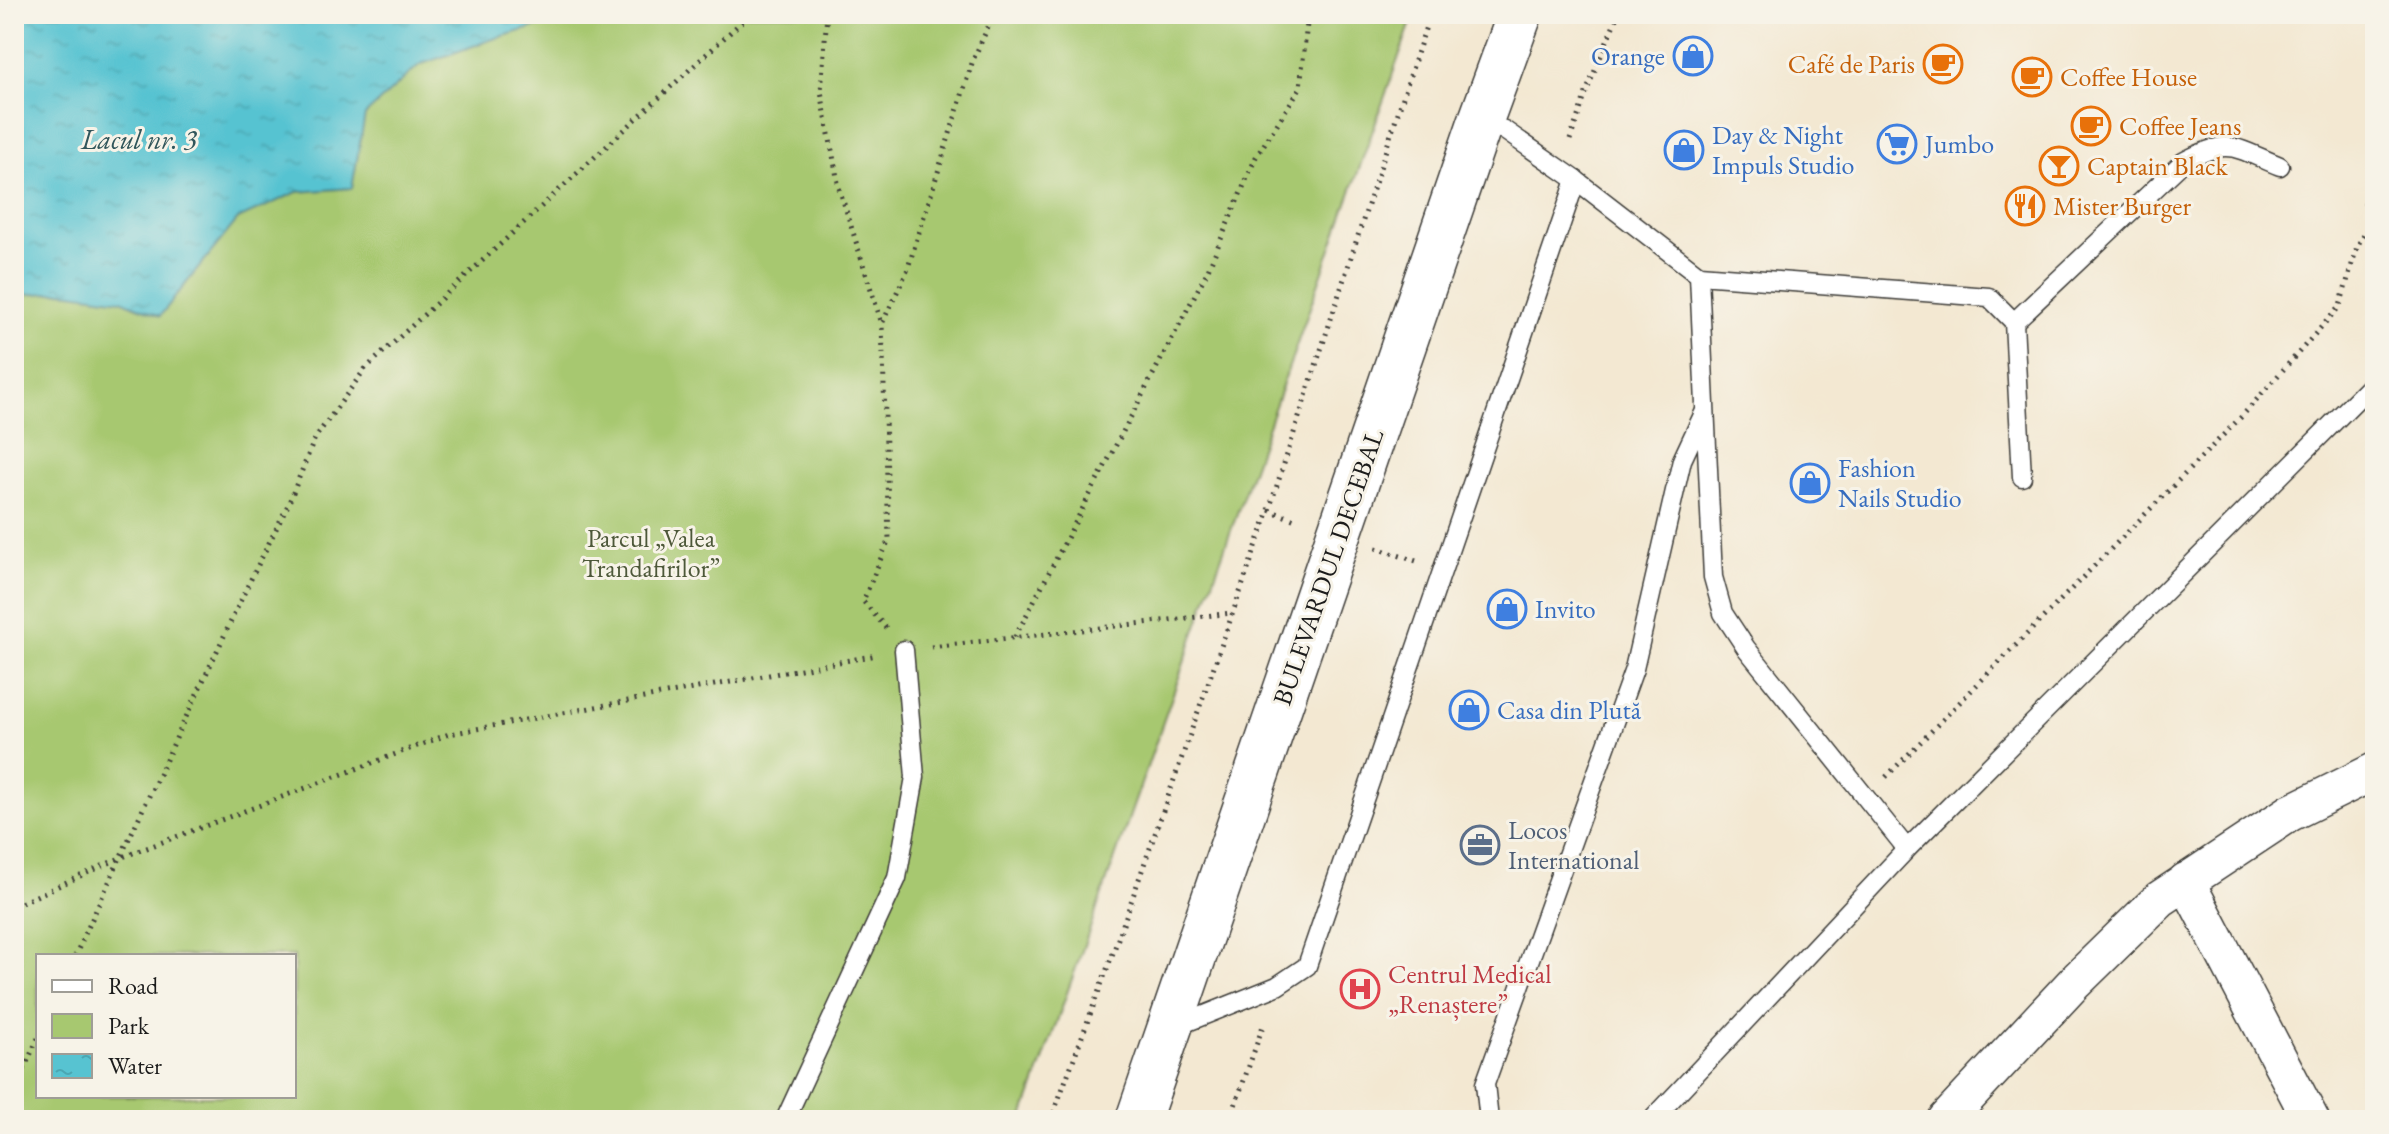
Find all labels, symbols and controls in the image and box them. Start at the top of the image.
shop icon: Orange [1672,35,1714,77]
place label: Orange [1591,39,1665,73]
cafe icon: Café de Paris [1922,43,1964,85]
place label: Café de Paris [1788,47,1915,81]
cafe icon: Coffee House [2011,56,2053,98]
place label: Coffee House [2060,60,2197,94]
cafe icon: Coffee Jeans [2070,105,2112,147]
place label: Coffee Jeans [2119,109,2241,143]
place label: Day & Night Impuls Studio [1712,118,1854,182]
water label: Lacul nr. 3 [80,121,197,157]
supermarket icon: Jumbo [1876,123,1918,165]
place label: Jumbo [1923,127,1994,161]
shop icon: Day & Night Impuls Studio [1663,129,1705,171]
bar icon: Captain Black [2038,145,2080,187]
place label: Captain Black [2087,149,2229,183]
restaurant icon: Mister Burger [2004,185,2046,227]
place label: Mister Burger [2053,189,2191,223]
street label: BULEVARDUL DECEBAL [1265,424,1391,710]
place label: Fashion Nails Studio [1838,451,1962,515]
shop icon: Fashion Nails Studio [1789,462,1831,504]
park label: Parcul „Valea Trandafirilor” [582,521,720,585]
shop icon: Invito [1486,588,1528,630]
place label: Invito [1535,592,1596,626]
shop icon: Casa din Plută [1448,689,1490,731]
place label: Casa din Plută [1497,693,1642,727]
place label: Locos International [1508,813,1639,877]
office icon: Locos International [1459,824,1501,866]
legend [36,954,296,1098]
place label: Centrul Medical „Renaștere” [1388,957,1551,1021]
hospital icon: Centrul Medical „Renaștere” [1339,968,1381,1010]
text: Road [108,970,159,1001]
text: Park [108,1010,150,1041]
text: Water [108,1050,162,1081]

